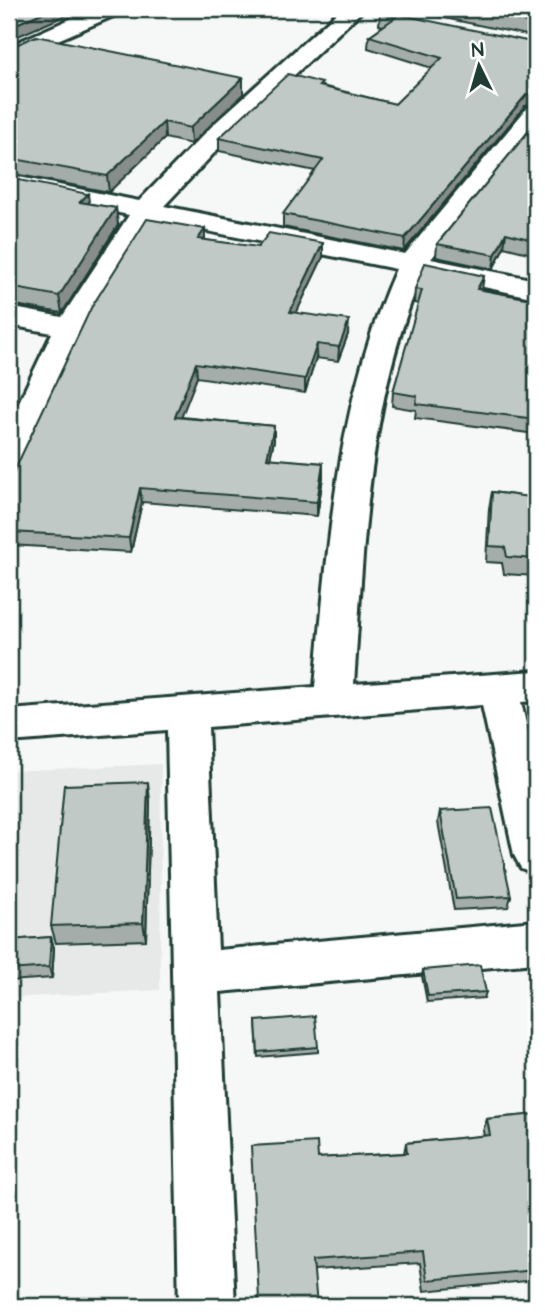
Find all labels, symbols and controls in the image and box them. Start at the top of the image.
north arrow [444,32,514,102]
text: N [471,37,485,65]

